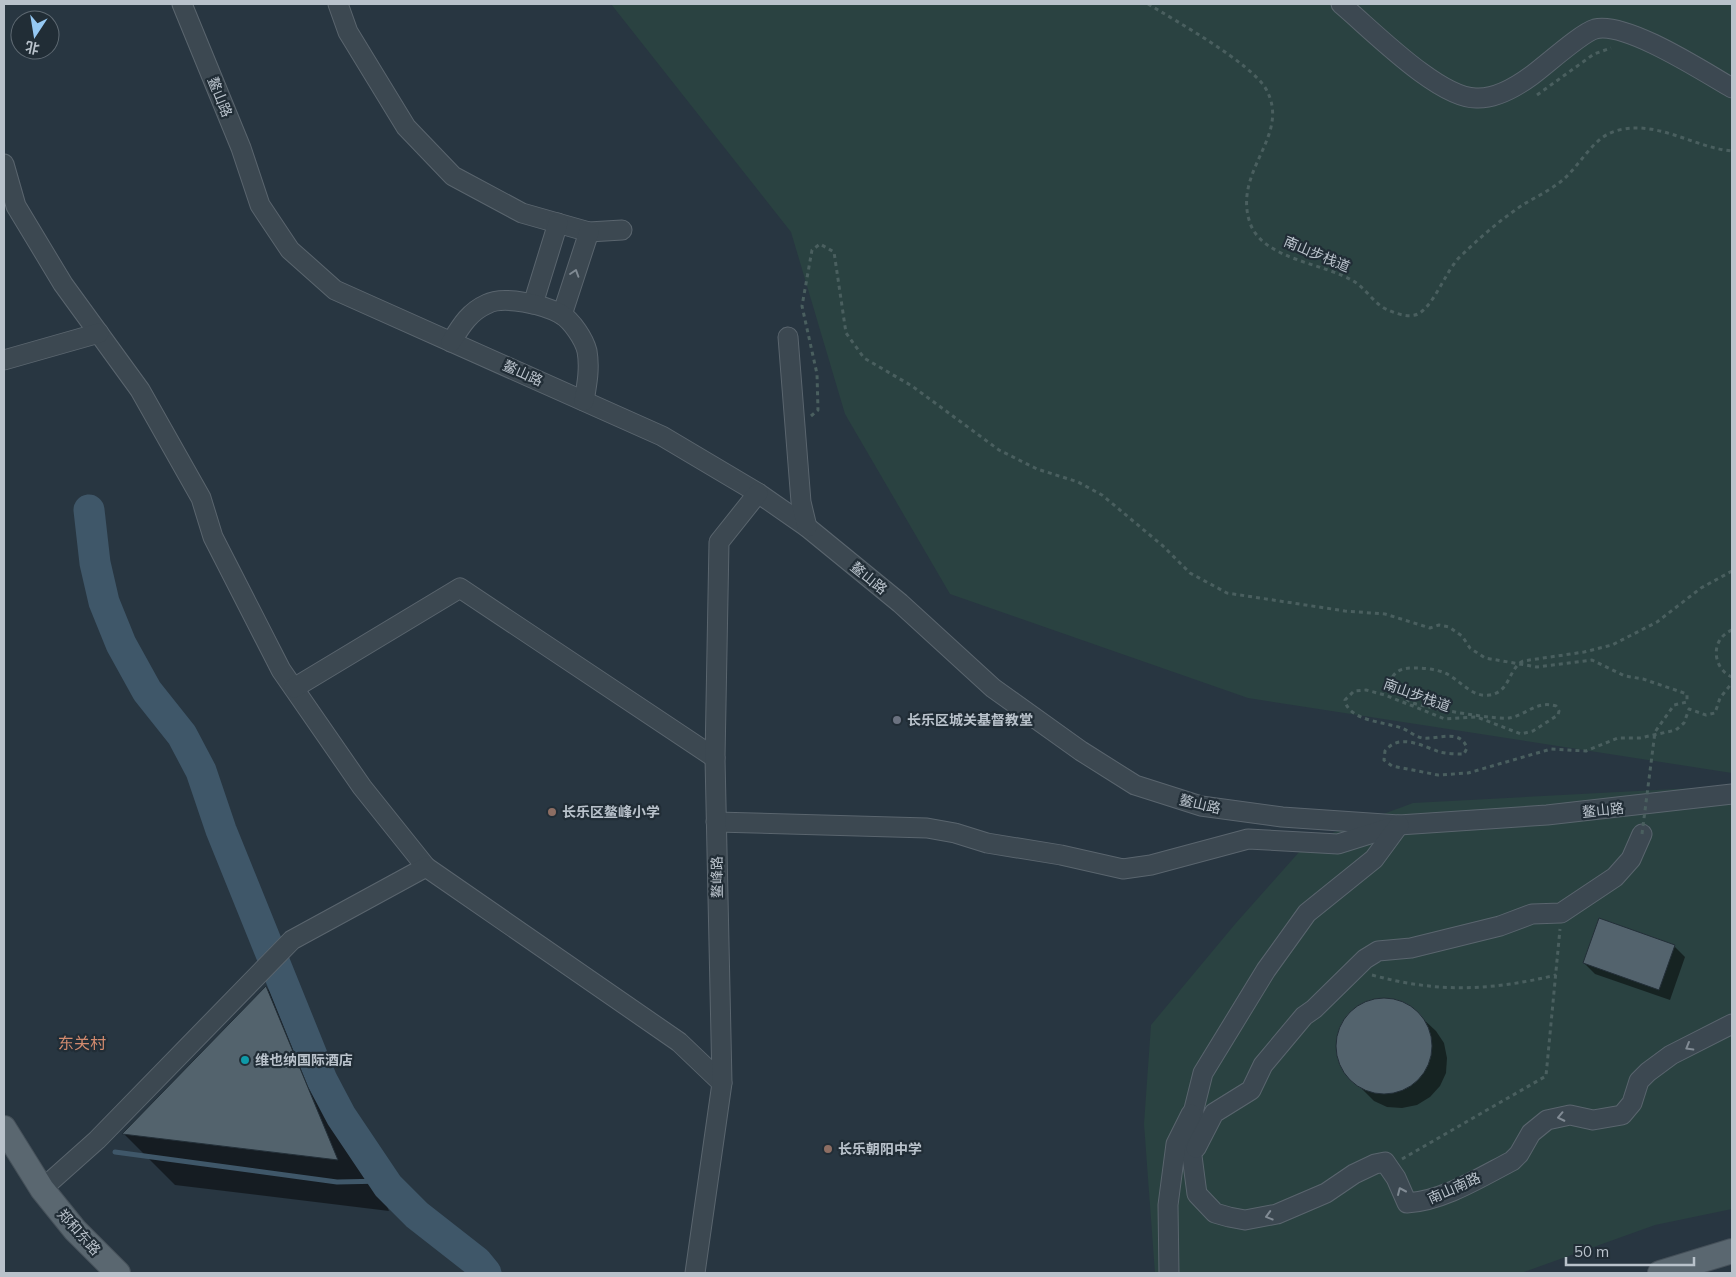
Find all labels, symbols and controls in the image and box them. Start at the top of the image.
north arrow [10,10,60,60]
text: 北 [24,37,41,58]
street label: 鳌山路 [204,74,236,120]
street label: 南山步栈道 [1281,232,1353,276]
one-way arrow [569,269,579,278]
street label: 鳌山路 [500,356,546,390]
street label: 鳌山路 [847,558,891,598]
street label: 南山步栈道 [1381,675,1453,715]
place label: 长乐区城关基督教堂 [907,711,1033,729]
marker: 长乐区城关基督教堂 [891,714,903,726]
street label: 鳌山路 [1178,791,1222,817]
street label: 鳌山路 [1581,799,1625,821]
place label: 长乐区鳌峰小学 [562,803,660,821]
marker: 长乐区鳌峰小学 [546,806,558,818]
street label: 鳌峰路 [708,856,726,898]
district label: 东关村 [58,1033,106,1053]
one-way arrow [1686,1040,1695,1050]
place label: 维也纳国际酒店 [255,1051,353,1069]
marker: 维也纳国际酒店 [239,1054,251,1066]
one-way arrow [1557,1111,1566,1121]
place label: 长乐朝阳中学 [838,1140,922,1158]
marker: 长乐朝阳中学 [822,1143,834,1155]
street label: 南山南路 [1425,1168,1483,1208]
one-way arrow [1397,1187,1408,1196]
street label: 郑和东路 [54,1205,104,1259]
one-way arrow [1266,1211,1274,1221]
scale bar [1566,1234,1694,1266]
text: 50 m [1574,1242,1609,1261]

